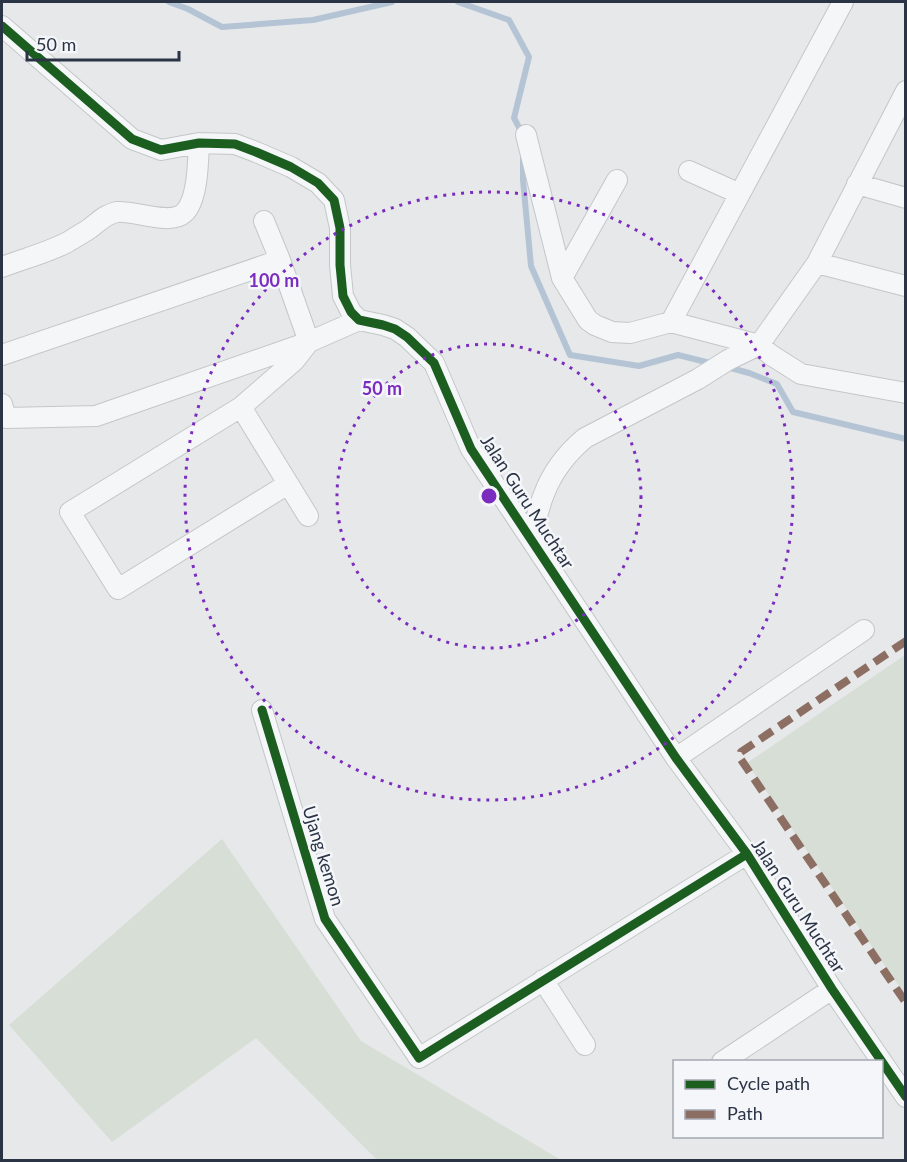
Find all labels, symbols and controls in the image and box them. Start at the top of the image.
scale bar [27,24,178,62]
text: 50 m [36,33,76,55]
text: 100 m [249,269,299,291]
text: 50 m [362,377,402,399]
street label: Jalan Guru Muchtar [476,430,580,573]
centre of rings [479,486,499,506]
street label: Ujang kemon [298,803,350,908]
street label: Jalan Guru Muchtar [747,834,851,977]
legend [673,1060,883,1138]
text: Cycle path [727,1072,810,1094]
text: Path [727,1102,763,1124]

